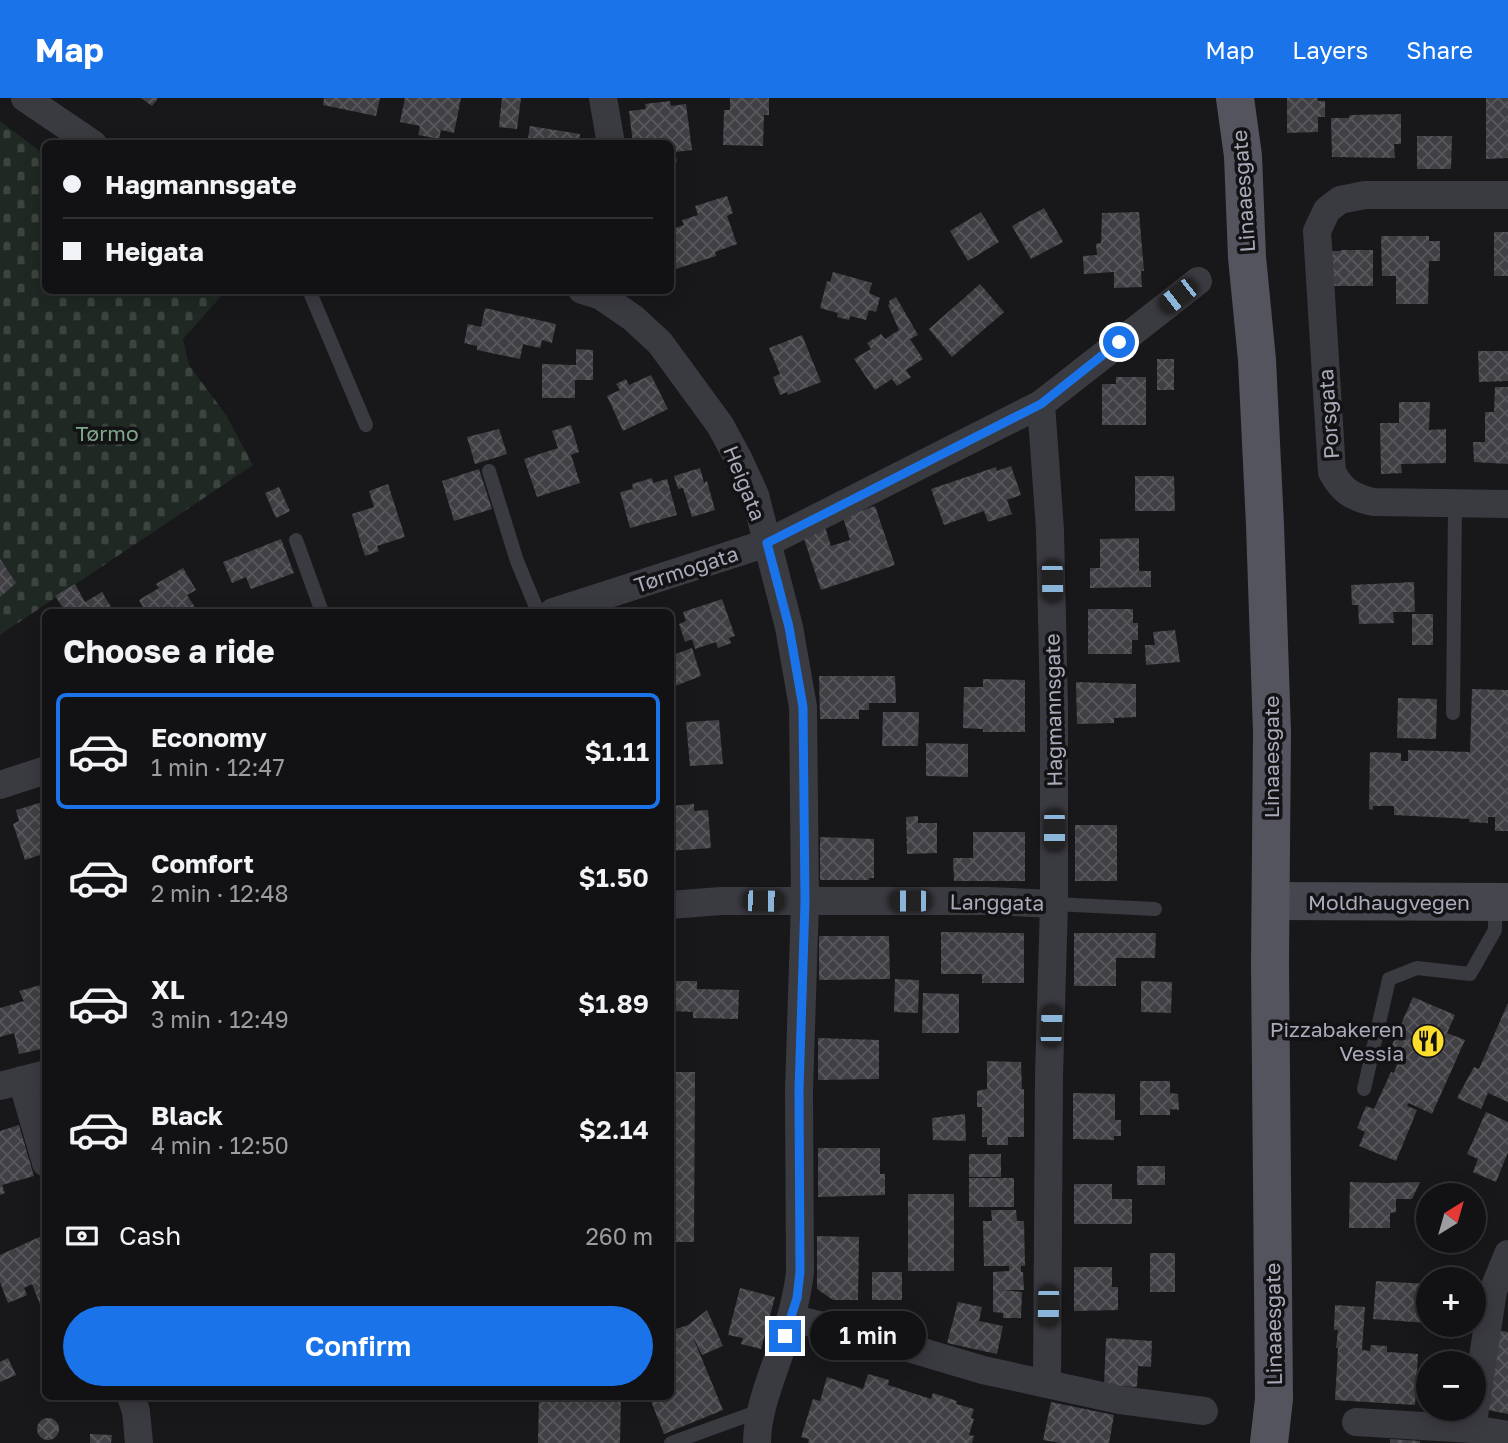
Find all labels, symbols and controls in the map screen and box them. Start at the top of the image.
text: Map [35,30,104,69]
text: Map [1205,35,1254,64]
text: Layers [1292,35,1368,64]
text: Share [1406,35,1473,64]
street label: Linaaesgate [1226,129,1260,253]
text: Hagmannsgate [105,169,297,200]
text: Heigata [105,236,204,267]
car [1155,275,1202,317]
route start [1103,326,1135,358]
street label: Porsgata [1312,368,1344,460]
park label: Tørmo [75,420,139,446]
street label: Heigata [718,442,772,524]
street label: Tørmogata [631,540,741,598]
car [1042,560,1063,602]
text: Choose a ride [63,632,275,670]
street label: Hagmannsgate [1039,633,1067,787]
street label: Linaaesgate [1258,696,1284,818]
icon: car [67,720,130,783]
text: Economy [151,722,267,753]
text: $1.11 [584,736,649,767]
text: 1 min · 12:47 [151,753,285,781]
car [1044,809,1065,851]
icon: car [67,846,130,909]
text: Comfort [151,848,254,879]
text: $1.50 [579,862,649,893]
text: 2 min · 12:48 [151,879,289,907]
street label: Langgata [949,888,1045,916]
street label: Moldhaugvegen [1308,889,1470,915]
car [742,890,785,912]
car [890,891,932,912]
icon: car [67,972,130,1035]
text: XL [151,974,185,1005]
text: $1.89 [578,988,649,1019]
text: 3 min · 12:49 [151,1005,289,1033]
car [1040,1005,1063,1047]
place label: Pizzabakeren Vessia [1270,1016,1404,1066]
restaurant icon: Pizzabakeren Vessia [1409,1022,1447,1060]
icon: car [67,1098,130,1161]
text: Black [151,1100,223,1131]
text: $2.14 [579,1114,649,1145]
text: 4 min · 12:50 [151,1131,289,1159]
north arrow [1416,1183,1486,1253]
map controls [1416,1183,1486,1421]
icon: cash [63,1217,101,1255]
text: Cash [119,1220,181,1251]
text: 260 m [585,1222,653,1250]
street label: Linaaesgate [1259,1262,1287,1386]
button: + [1416,1267,1486,1337]
car [1038,1285,1059,1327]
button: Confirm [63,1306,653,1386]
callout: 1 min [810,1312,925,1360]
route end [769,1320,801,1352]
text: 1 min [839,1321,897,1349]
button: − [1416,1351,1486,1421]

